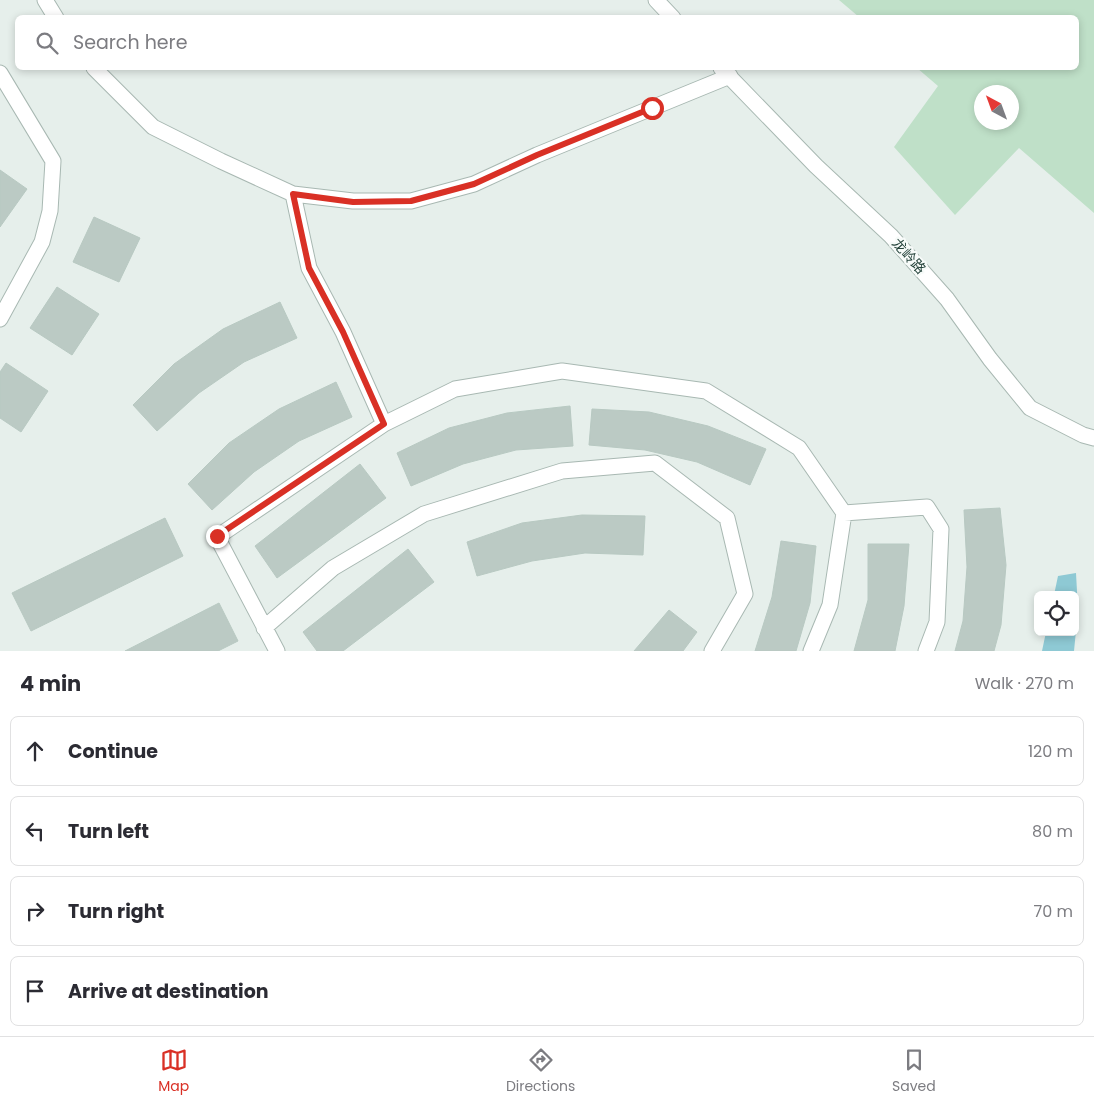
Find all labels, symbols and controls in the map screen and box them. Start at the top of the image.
search box [15,15,1079,70]
icon: search [33,29,61,57]
text: Search here [73,29,187,56]
north arrow [974,85,1019,130]
route start [641,97,664,120]
street label: 龙岭路 [888,234,930,278]
route end [206,525,229,548]
map controls [1034,591,1079,636]
button: locate [1034,591,1079,636]
text: 4 min [20,669,81,698]
text: Walk · 270 m [975,672,1074,695]
icon: ahead [21,737,49,765]
text: Continue [68,738,158,765]
text: 120 m [1028,740,1073,763]
icon: left [21,817,49,845]
text: Turn left [68,818,149,845]
text: 80 m [1032,820,1073,843]
icon: right [21,897,49,925]
text: Turn right [68,898,164,925]
text: 70 m [1033,900,1073,923]
icon: arrive [21,977,49,1005]
text: Arrive at destination [68,978,269,1005]
tab: Map [158,1046,189,1097]
tab: Directions [506,1046,575,1097]
tab: Saved [892,1046,936,1097]

